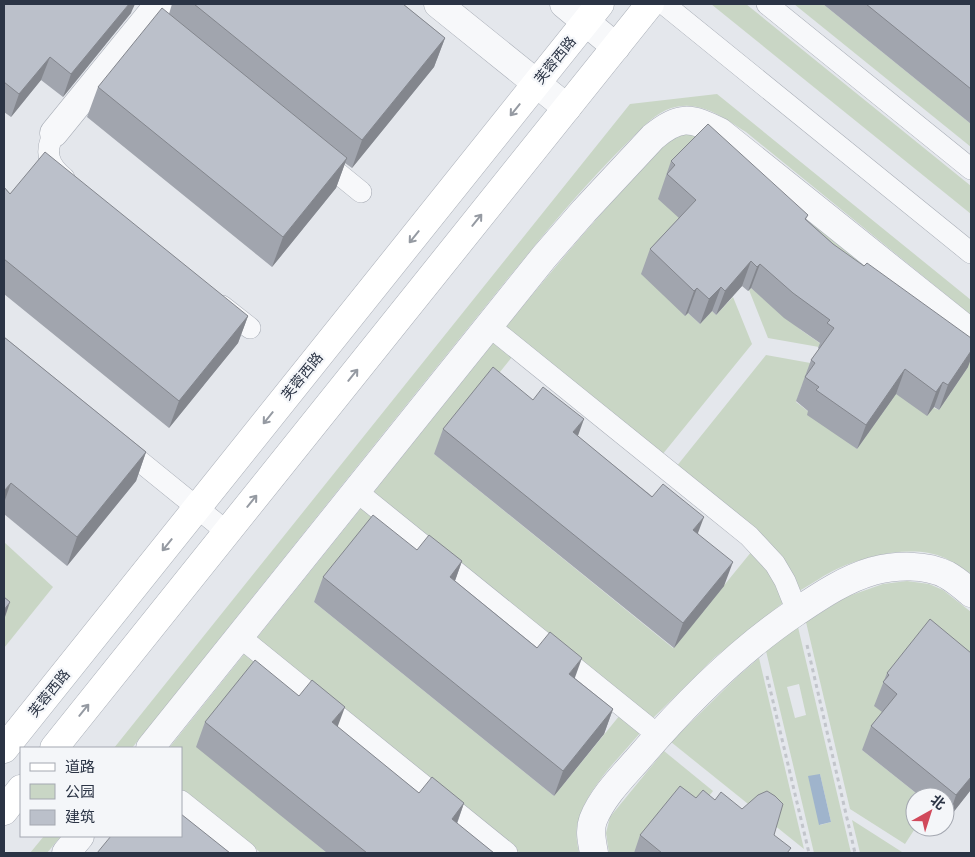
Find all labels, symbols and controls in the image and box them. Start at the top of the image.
street label: 芙蓉西路 [530,33,580,87]
one-way arrow [510,103,521,116]
one-way arrow [471,214,482,227]
one-way arrow [408,230,419,243]
street label: 芙蓉西路 [277,349,327,403]
one-way arrow [348,368,359,381]
one-way arrow [263,412,274,425]
one-way arrow [246,495,257,508]
one-way arrow [161,538,172,551]
street label: 芙蓉西路 [24,666,74,720]
one-way arrow [79,704,90,717]
legend [20,747,182,837]
text: 道路 [65,757,95,776]
text: 公园 [65,782,95,801]
north arrow [905,787,955,837]
text: 北 [927,790,949,813]
text: 建筑 [65,807,95,826]

